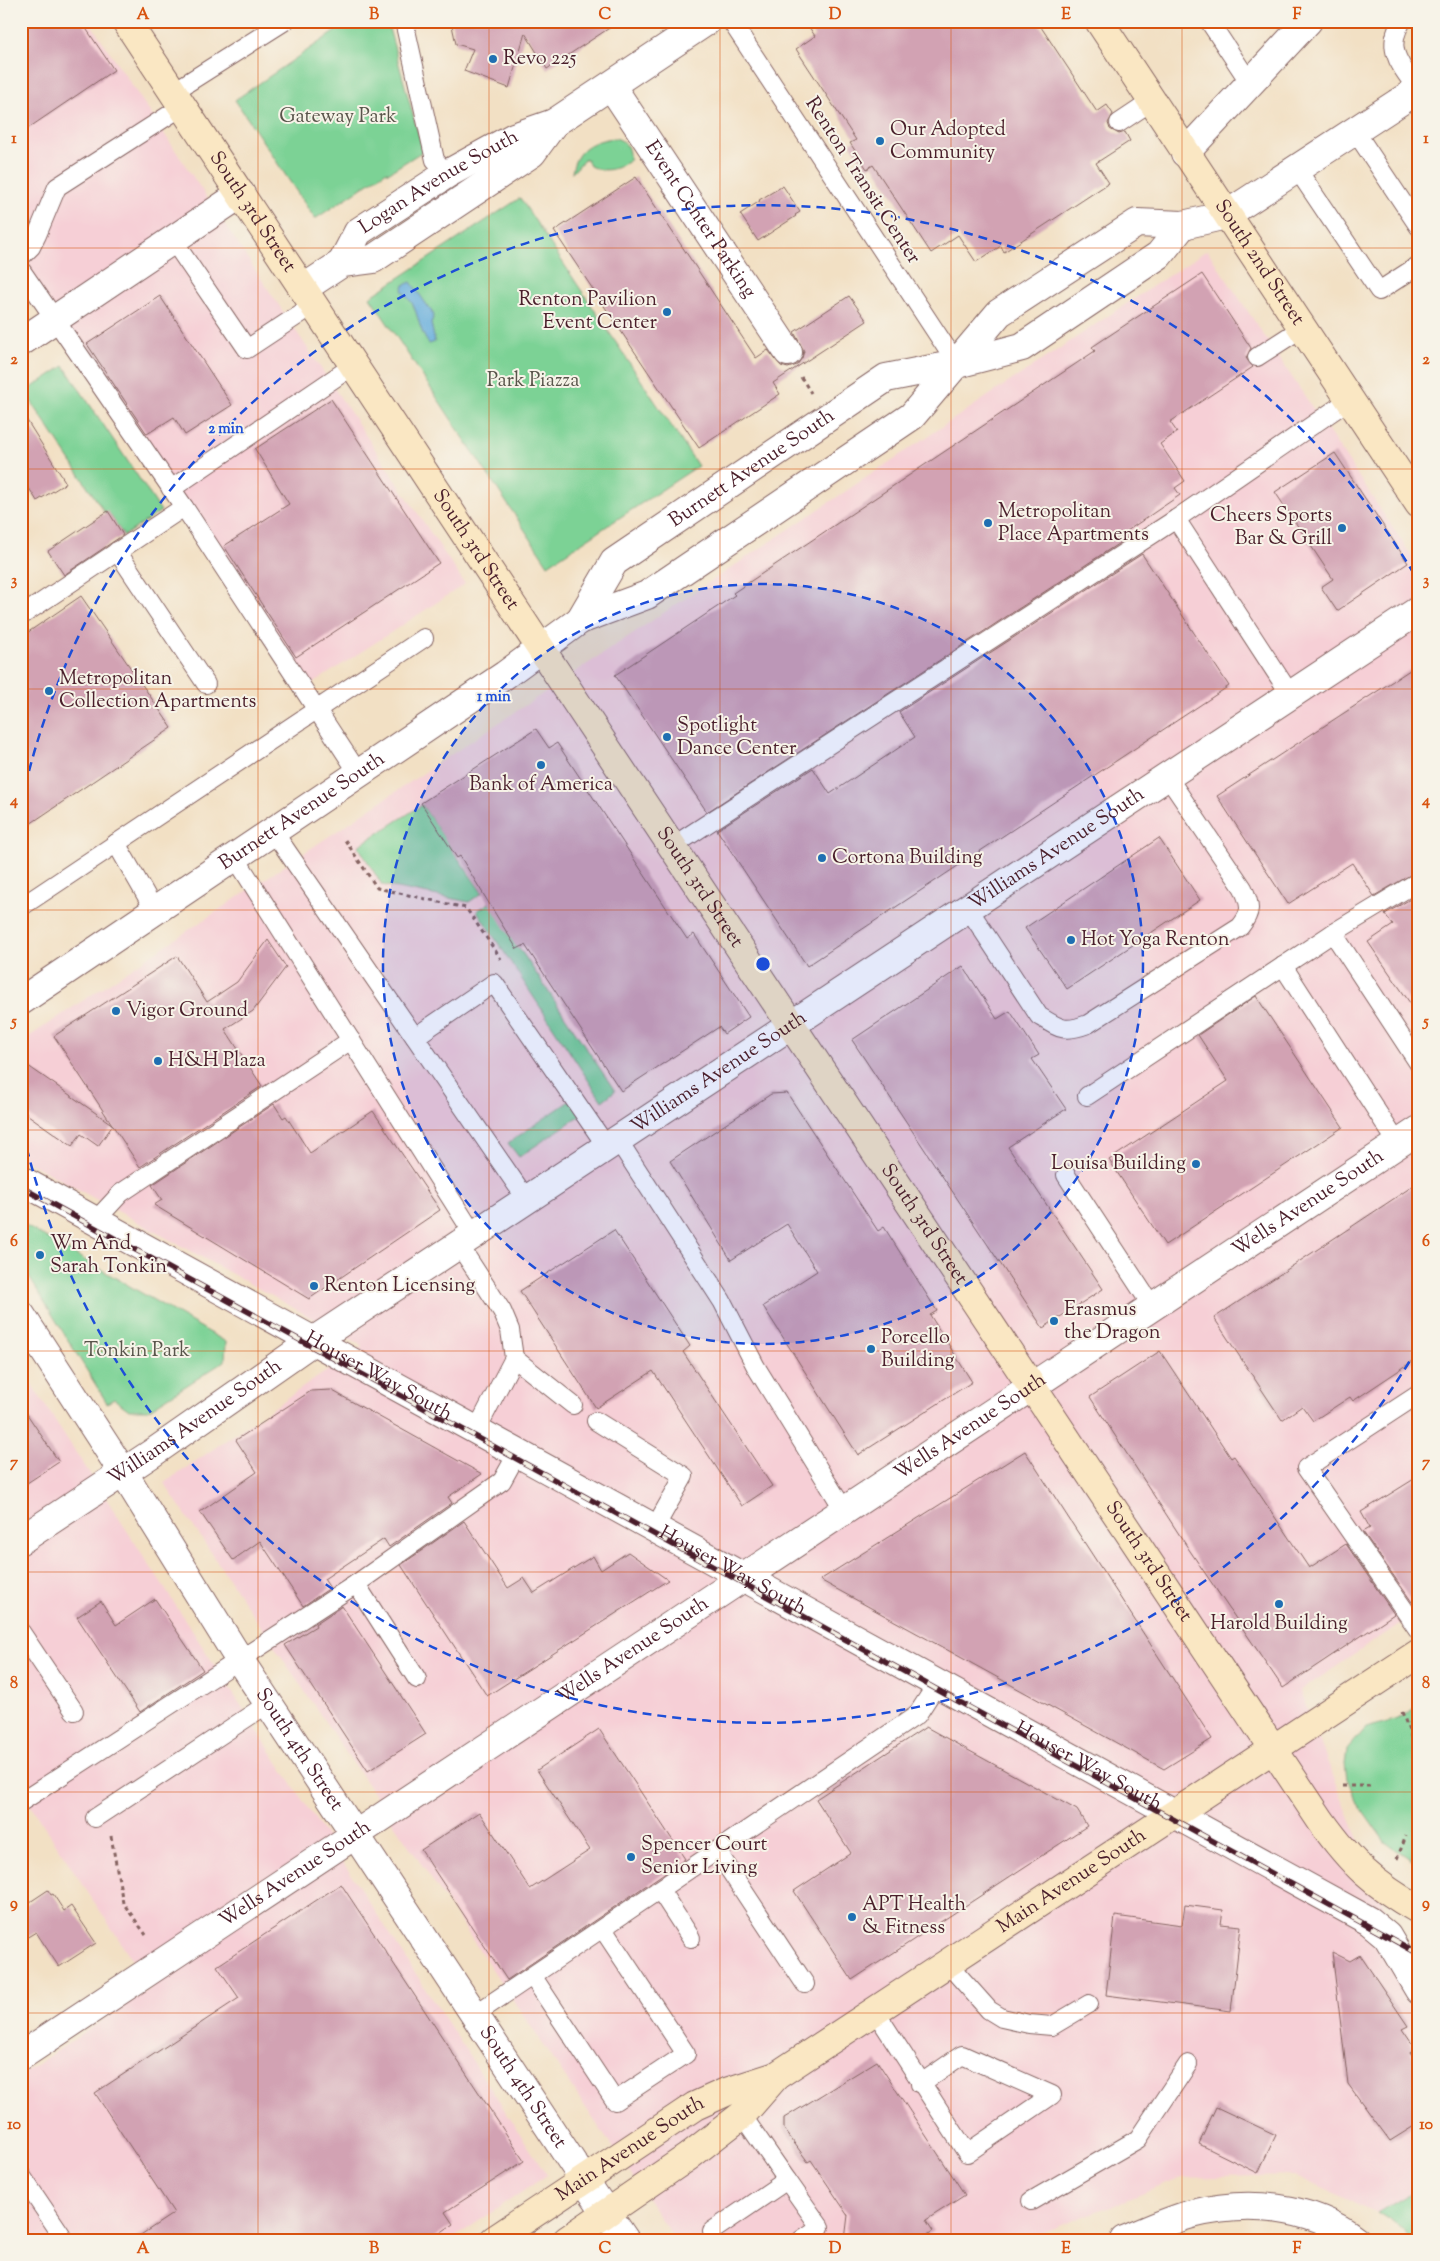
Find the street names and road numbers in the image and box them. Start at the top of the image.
street label: Renton Transit Center [797,92,927,271]
street label: Logan Avenue South [353,123,524,242]
street label: Event Center Parking [637,135,763,304]
street label: South 3rd Street [202,146,303,279]
street label: South 2nd Street [1207,194,1312,332]
street label: Burnett Avenue South [663,402,841,535]
street label: South 3rd Street [425,484,526,616]
street label: Burnett Avenue South [213,745,391,878]
street label: Williams Avenue South [963,780,1151,918]
street label: South 3rd Street [649,821,750,954]
street label: Williams Avenue South [625,1004,813,1141]
street label: Wells Avenue South [1226,1142,1390,1264]
street label: South 3rd Street [873,1158,975,1291]
street label: Houser Way South [299,1324,458,1429]
street label: Williams Avenue South [102,1352,288,1493]
street label: Wells Avenue South [889,1366,1053,1488]
street label: South 3rd Street [1097,1495,1199,1628]
street label: Houser Way South [654,1519,812,1624]
street label: Wells Avenue South [551,1590,715,1712]
street label: South 4th Street [248,1683,350,1817]
street label: Houser Way South [1009,1714,1168,1819]
street label: Wells Avenue South [214,1813,377,1935]
street label: Main Avenue South [991,1821,1153,1941]
street label: South 4th Street [471,2020,574,2155]
street label: Main Avenue South [550,2089,710,2209]

